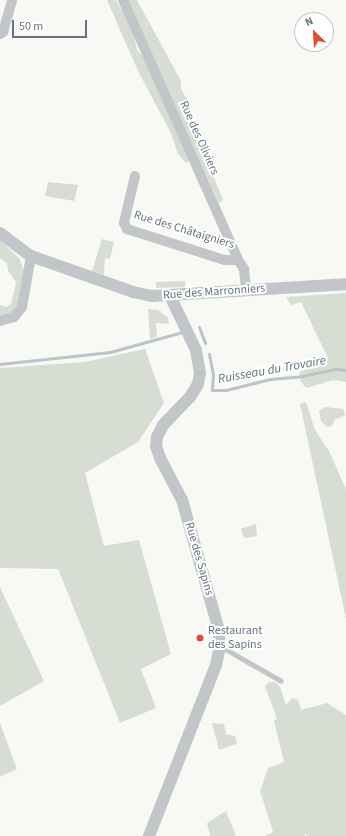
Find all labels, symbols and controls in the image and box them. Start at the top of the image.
scale bar [14,12,89,38]
north arrow [294,12,334,52]
text: N [303,13,316,30]
text: 50 m [19,18,43,35]
street label: Rue des Oliviers [176,99,222,177]
street label: Rue des Châtaigniers [132,208,236,252]
street label: Rue des Marronniers [162,281,266,303]
water label: Ruisseau du Trovaire [217,353,327,387]
street label: Rue des Sapins [182,521,216,597]
place label: Restaurant des Sapins [208,624,262,652]
marker: Restaurant des Sapins [195,633,205,643]

